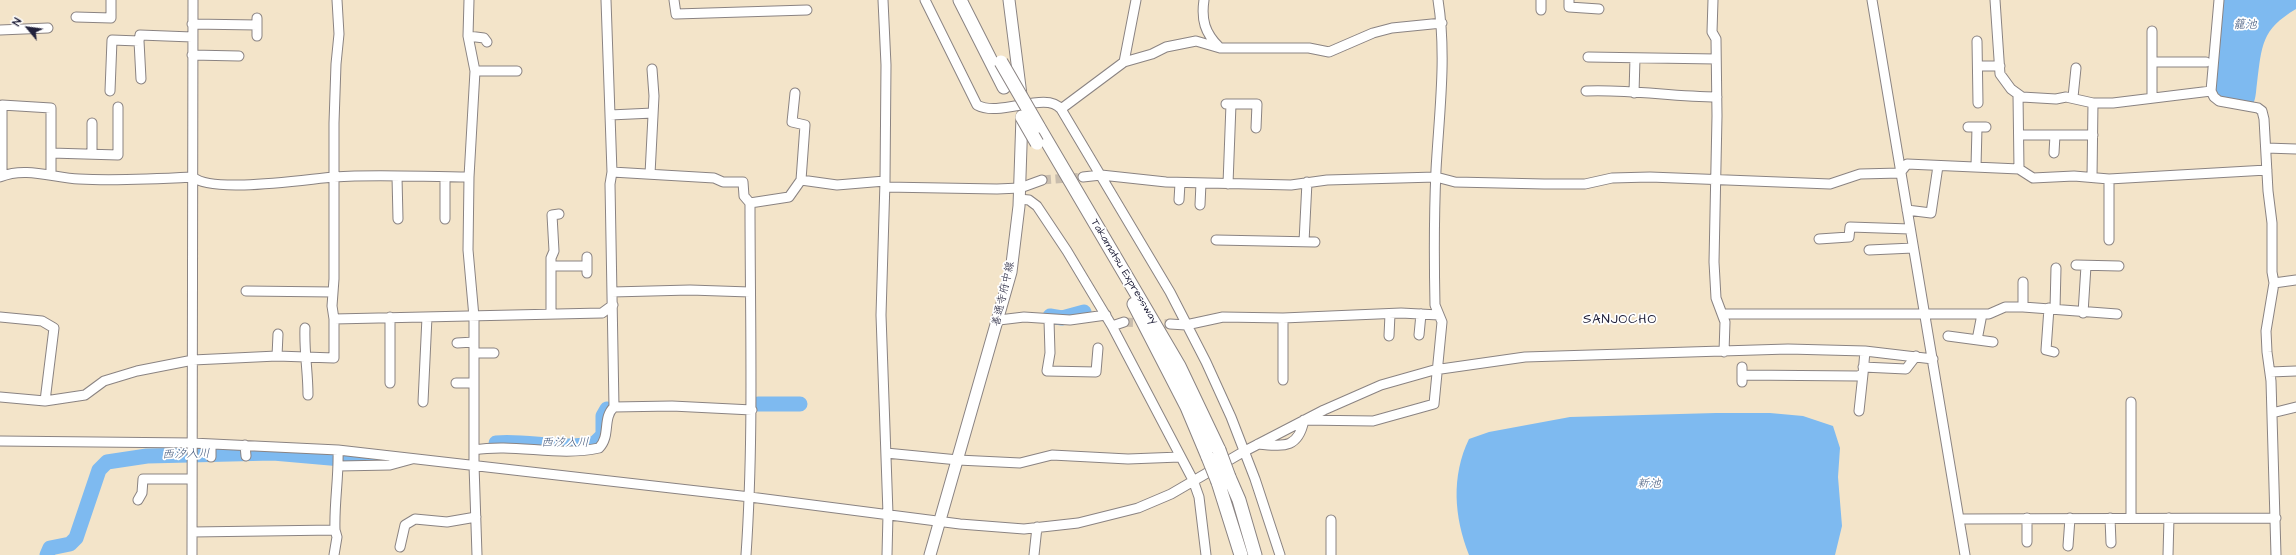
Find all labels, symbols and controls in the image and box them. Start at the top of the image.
north arrow [8,8,48,48]
text: N [9,15,25,29]
water label: 籠池 [2233,18,2257,32]
street label: Takamatsu Expressway [1087,217,1161,327]
street label: 善通寺府中線 [990,260,1018,328]
district label: SANJOCHO [1583,312,1657,328]
water label: 西汐入川 [541,436,589,450]
water label: 西汐入川 [162,447,210,463]
water label: 新池 [1637,477,1661,491]

